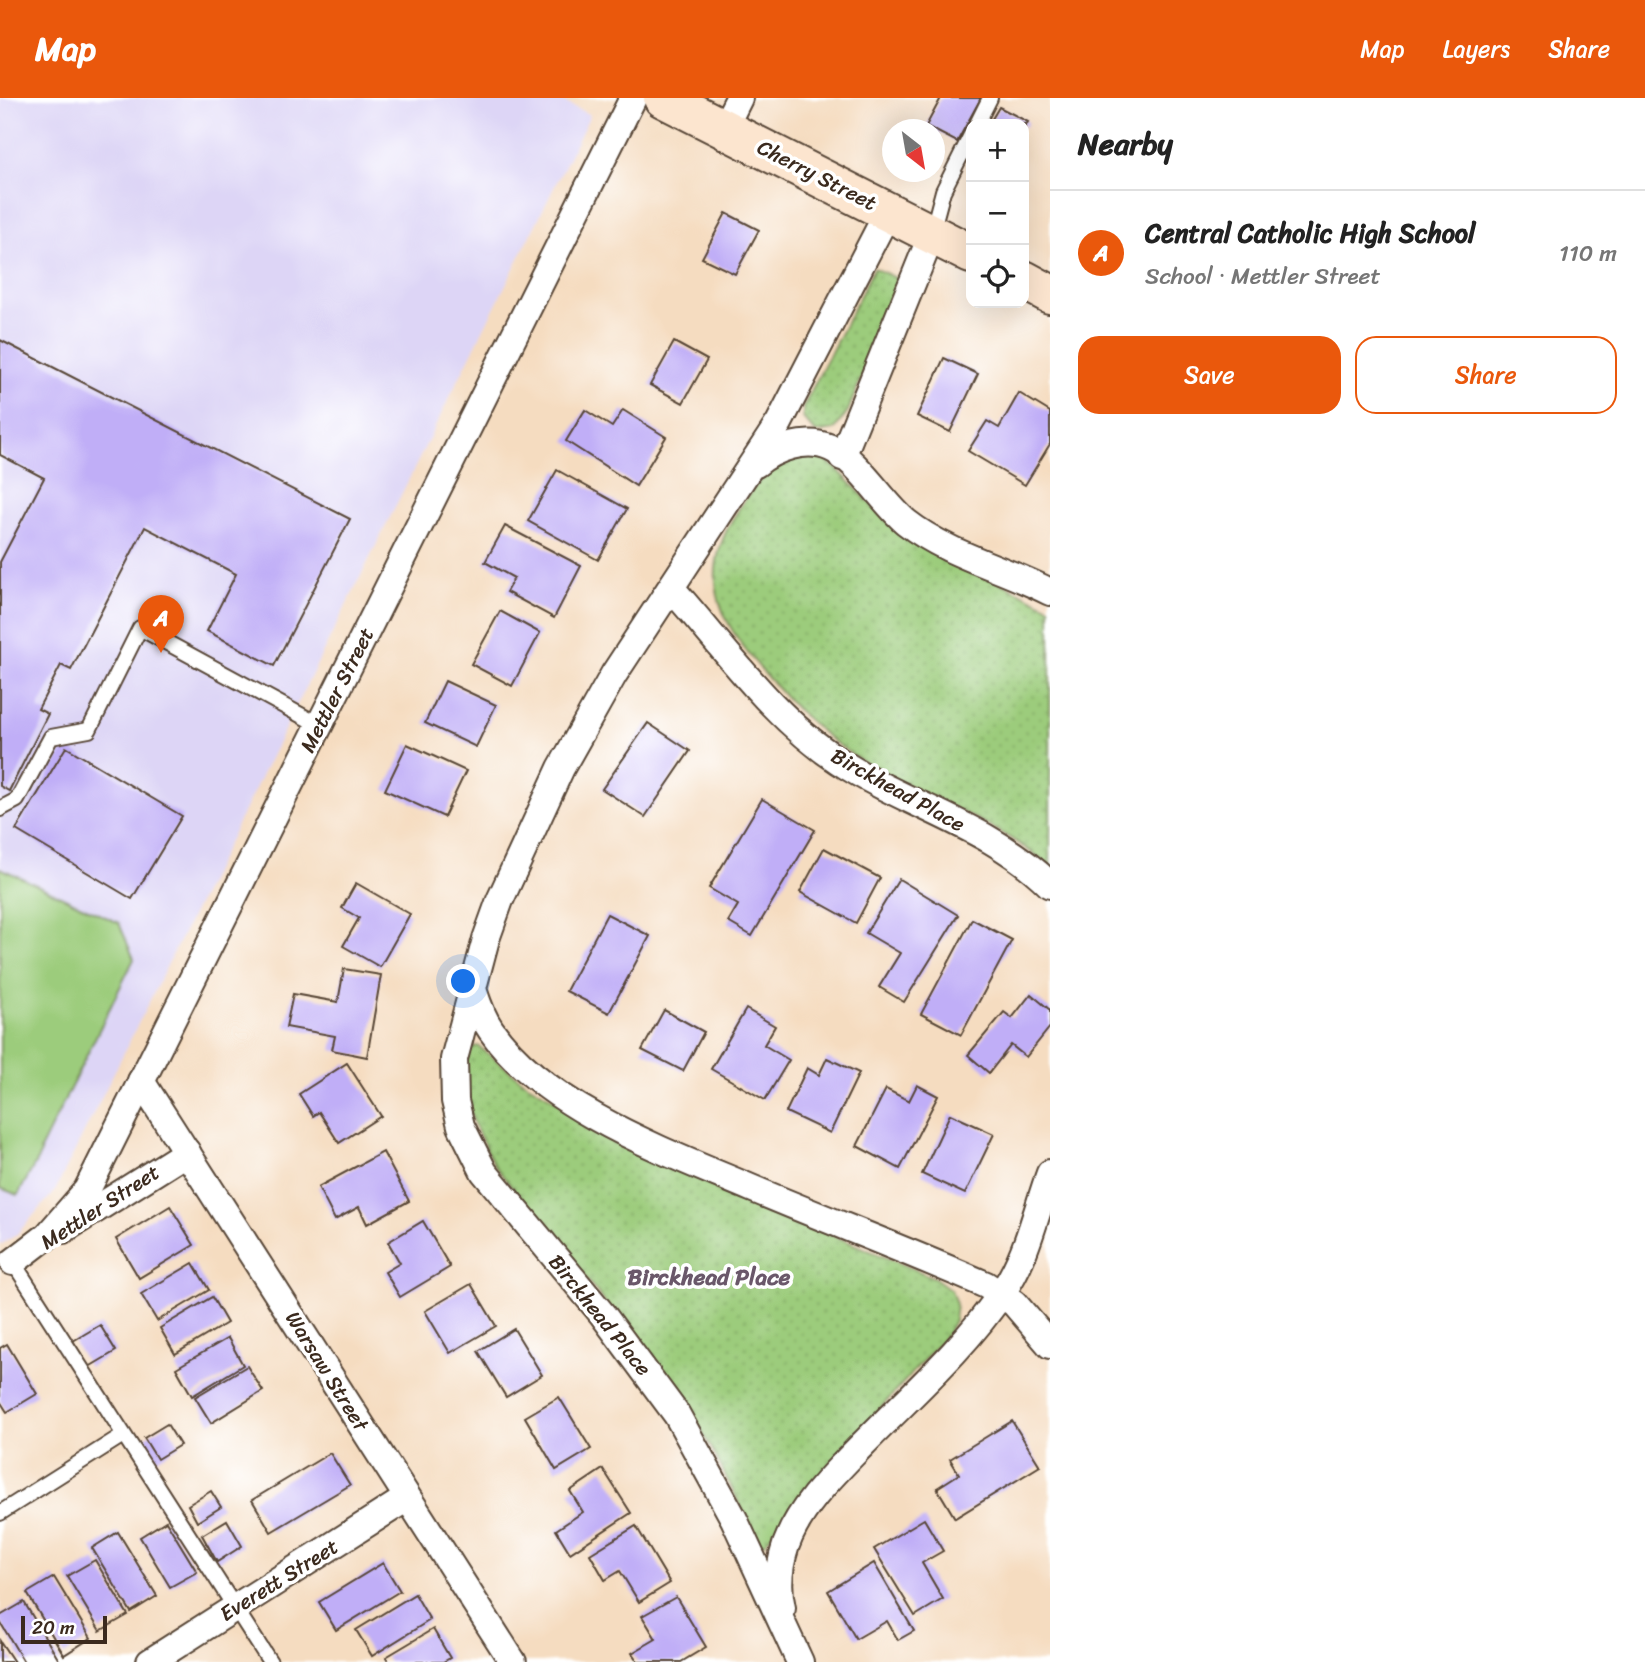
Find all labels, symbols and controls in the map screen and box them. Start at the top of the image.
text: Map [35,20,96,78]
text: Map [1360,28,1405,70]
text: Layers [1443,28,1510,70]
text: Share [1548,28,1610,70]
text: Nearby [1078,117,1173,171]
north arrow [882,119,945,182]
map controls [966,119,1029,308]
button: + [966,119,1029,182]
street label: Cherry Street [750,129,884,221]
button: − [966,182,1029,245]
text: Central Catholic High School [1145,210,1476,256]
text: A [1093,233,1109,274]
text: 110 m [1559,233,1617,274]
button: locate [966,245,1029,308]
text: School · Mettler Street [1145,256,1381,297]
button: Save [1078,336,1341,414]
button: Share [1355,336,1617,414]
pin: A [138,595,184,653]
street label: Mettler Street [289,621,385,759]
street label: Birckhead Place [824,737,972,843]
your location [446,964,480,998]
street label: Mettler Street [32,1154,168,1260]
street label: Birckhead Place [538,1245,662,1385]
district label: Birckhead Place [628,1257,791,1298]
street label: Warsaw Street [275,1303,380,1440]
street label: Everett Street [212,1528,346,1632]
text: 20 m [32,1611,75,1644]
scale bar [21,1613,107,1645]

